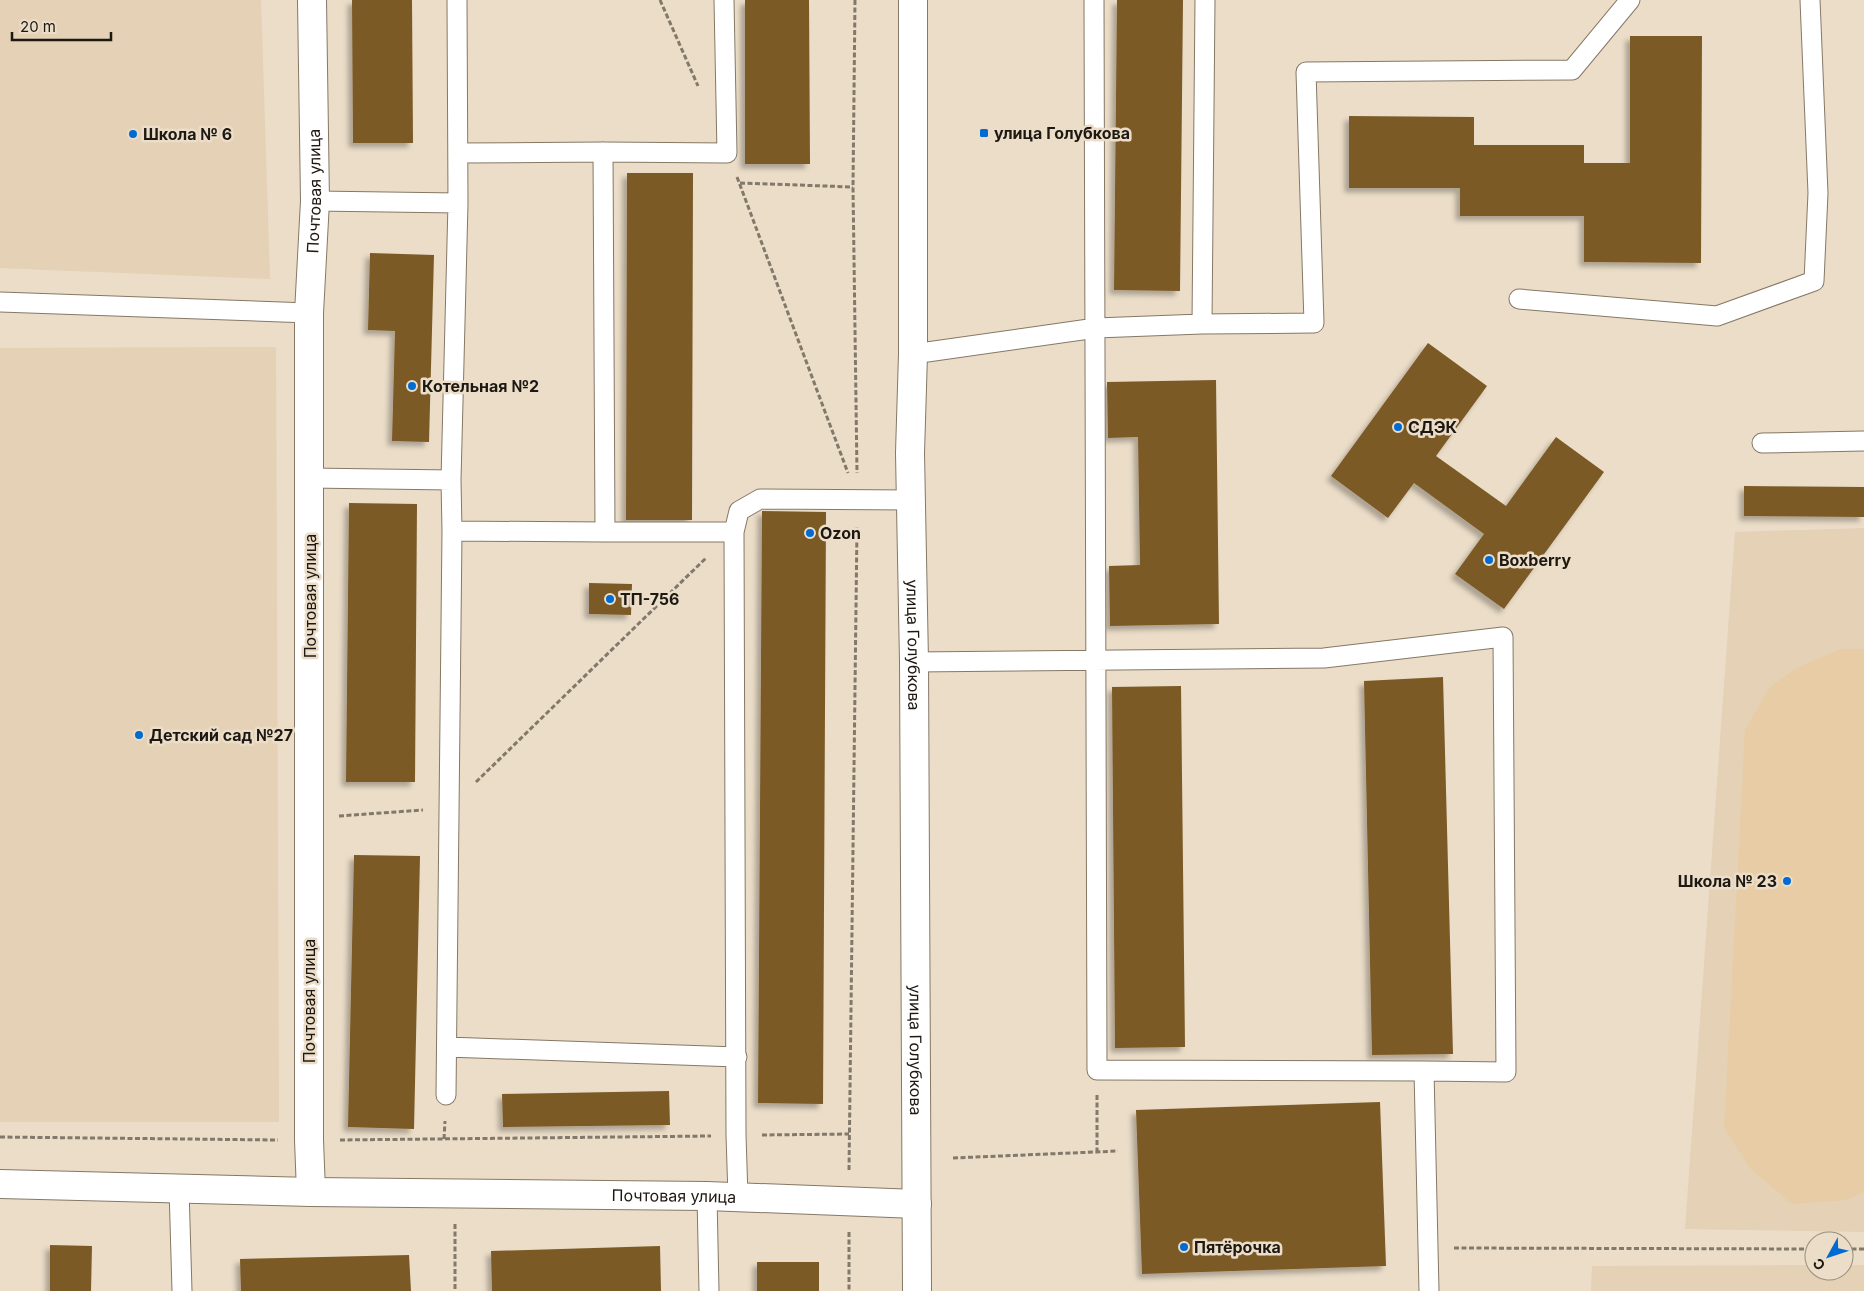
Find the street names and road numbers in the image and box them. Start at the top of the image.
street label: Почтовая улица [302,129,325,254]
street label: Почтовая улица [300,534,320,658]
street label: улица Голубкова [902,579,924,710]
street label: Почтовая улица [299,939,319,1063]
street label: улица Голубкова [906,984,926,1115]
street label: Почтовая улица [611,1185,737,1207]

